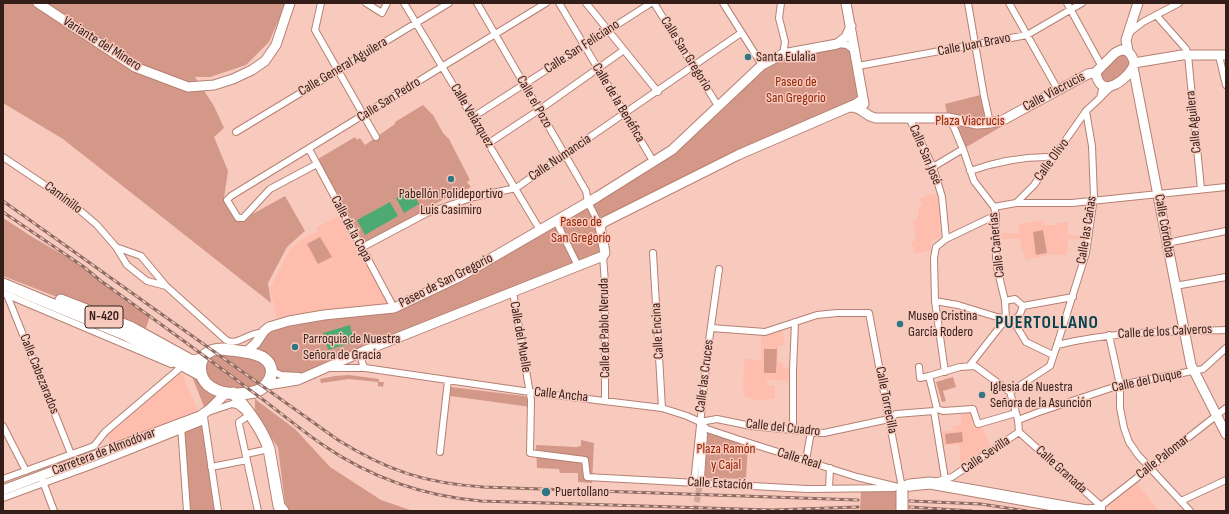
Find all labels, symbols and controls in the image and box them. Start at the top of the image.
street label: Variante del Minero [59,13,145,75]
street label: Calle San Gregorio [656,14,716,94]
street label: Calle San Feliciano [541,16,623,78]
street label: Calle Juan Bravo [936,30,1012,60]
street label: Calle General Aguilera [295,34,391,100]
place label: Santa Eulalia [756,49,816,65]
marker: Santa Eulalia [743,52,753,62]
street label: Calle de la Benéfica [588,60,648,146]
street label: Calle Viacrucis [1020,69,1088,115]
street label: Calle el Pozo [512,73,556,131]
street label: Calle San Pedro [354,74,424,126]
park label: Paseo de San Gregorio [766,74,826,106]
street label: Calle Velázquez [446,81,498,151]
street label: Calle Aguilera [1182,90,1206,154]
park label: Plaza Viacrucis [935,113,1005,129]
street label: Calle San José [905,122,945,188]
street label: Calle Numancia [525,131,595,185]
street label: Calle Olivo [1031,135,1073,185]
marker: Pabellón Polideportivo Luis Casimiro [446,174,456,184]
street label: Caminillo [41,178,85,218]
place label: Pabellón Polideportivo Luis Casimiro [399,186,503,218]
street label: Calle de la Copa [327,193,375,265]
street label: Calle Córdoba [1150,193,1178,259]
street label: Calle las Cañas [1073,195,1101,265]
street label: Calle Cañerías [985,211,1009,279]
park label: Paseo de San Gregorío [551,214,611,246]
street label: Paseo de San Gregorio [396,250,496,312]
street label: Calle de Pablo Neruda [596,278,614,378]
street label: Calle del Muelle [505,300,535,374]
street label: Calle Encina [648,302,668,360]
road number: N-420 [85,306,123,328]
place label: Museo Cristina García Rodero [908,308,977,340]
district label: PUERTOLLANO [995,312,1099,334]
marker: Museo Cristina García Rodero [895,319,905,329]
street label: Calle de los Calveros [1117,321,1213,343]
place label: Parroquia de Nuestra Señora de Gracia [303,331,400,364]
street label: Calle Cabezarados [15,332,63,416]
street label: Calle las Cruces [692,339,718,413]
marker: Parroquia de Nuestra Señora de Gracia [290,342,300,352]
street label: Calle Torrecilla [871,365,901,435]
street label: Calle del Duque [1110,365,1184,397]
place label: Iglesia de Nuestra Señora de la Asunción [990,379,1092,412]
street label: Calle Ancha [533,384,589,406]
marker: Iglesia de Nuestra Señora de la Asunción [977,390,987,400]
street label: Calle del Cuadro [745,416,821,440]
street label: Carretera de Almodóvar [50,424,158,480]
street label: Calle Palomar [1133,431,1193,483]
street label: Calle Sevilla [958,433,1014,477]
park label: Plaza Ramón y Cajal [696,441,756,474]
street label: Calle Granada [1032,442,1090,498]
street label: Calle Real [775,444,823,474]
street label: Calle Estación [687,474,753,494]
place label: Puertollano [555,484,609,500]
marker: Puertollano [540,486,552,498]

